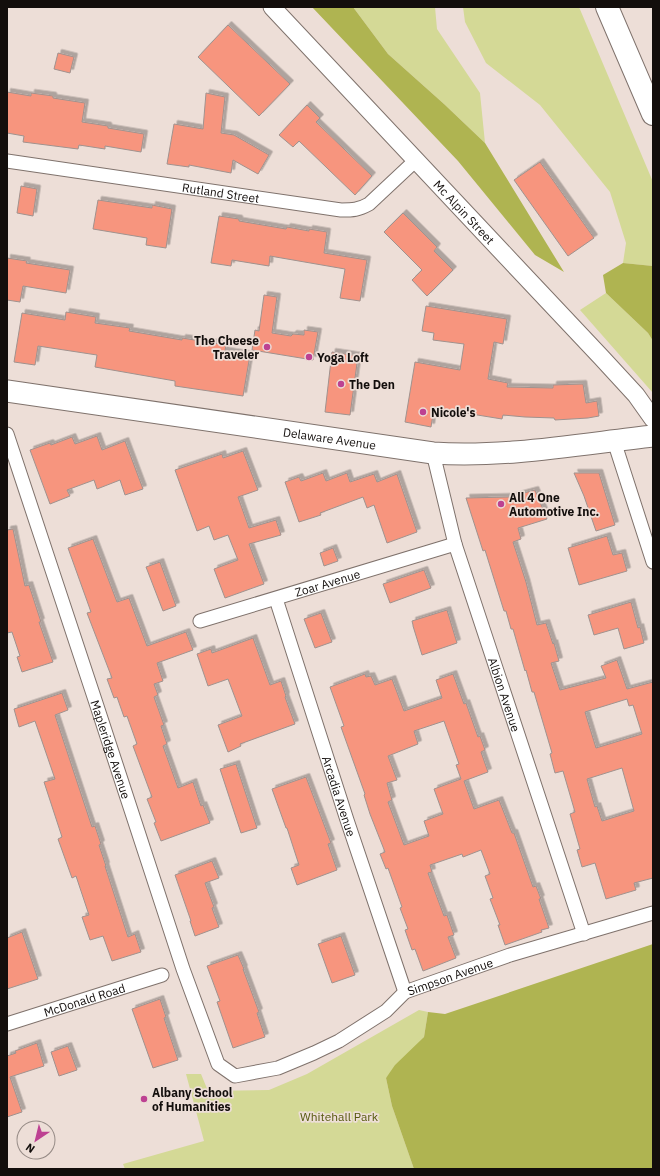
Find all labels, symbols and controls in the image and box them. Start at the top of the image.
street label: Mc Alpin Street [431,177,498,247]
street label: Rutland Street [181,179,260,205]
place label: The Cheese Traveler [194,333,259,362]
marker: The Cheese Traveler [262,342,272,352]
place label: Yoga Loft [317,350,369,365]
marker: Yoga Loft [304,352,314,362]
place label: The Den [349,377,395,392]
marker: The Den [336,379,346,389]
place label: Nicole's [431,405,475,420]
marker: Nicole's [418,407,428,417]
street label: Delaware Avenue [282,424,377,452]
place label: All 4 One Automotive Inc. [509,490,599,519]
marker: All 4 One Automotive Inc. [496,499,506,509]
street label: Zoar Avenue [293,566,362,599]
street label: Albion Avenue [485,655,524,734]
street label: Mapleridge Avenue [88,698,134,801]
street label: Arcadia Avenue [319,754,360,839]
street label: Simpson Avenue [405,954,495,998]
street label: McDonald Road [42,980,127,1019]
place label: Albany School of Humanities [152,1085,233,1114]
marker: Albany School of Humanities [139,1094,149,1104]
park label: Whitehall Park [300,1109,379,1124]
north arrow [16,1120,56,1160]
text: N [23,1140,38,1156]

